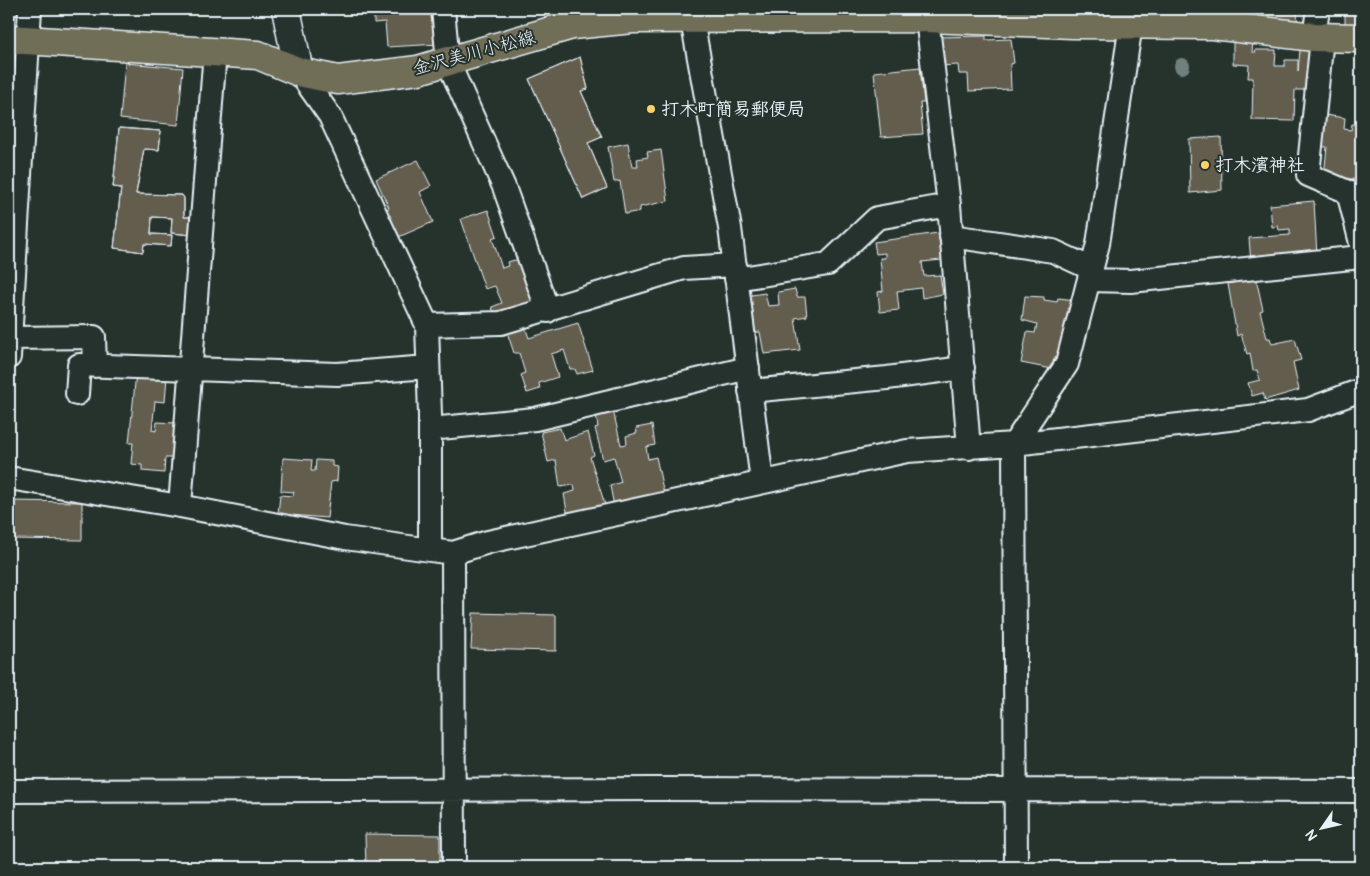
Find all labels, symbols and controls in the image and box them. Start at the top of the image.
street label: 金沢美川小松線 [410,26,538,80]
place label: 打木町簡易郵便局 [661,98,805,121]
marker: 打木町簡易郵便局 [645,103,657,115]
place label: 打木濱神社 [1215,154,1305,177]
marker: 打木濱神社 [1199,159,1211,171]
north arrow [1298,804,1348,854]
text: N [1302,826,1321,844]

